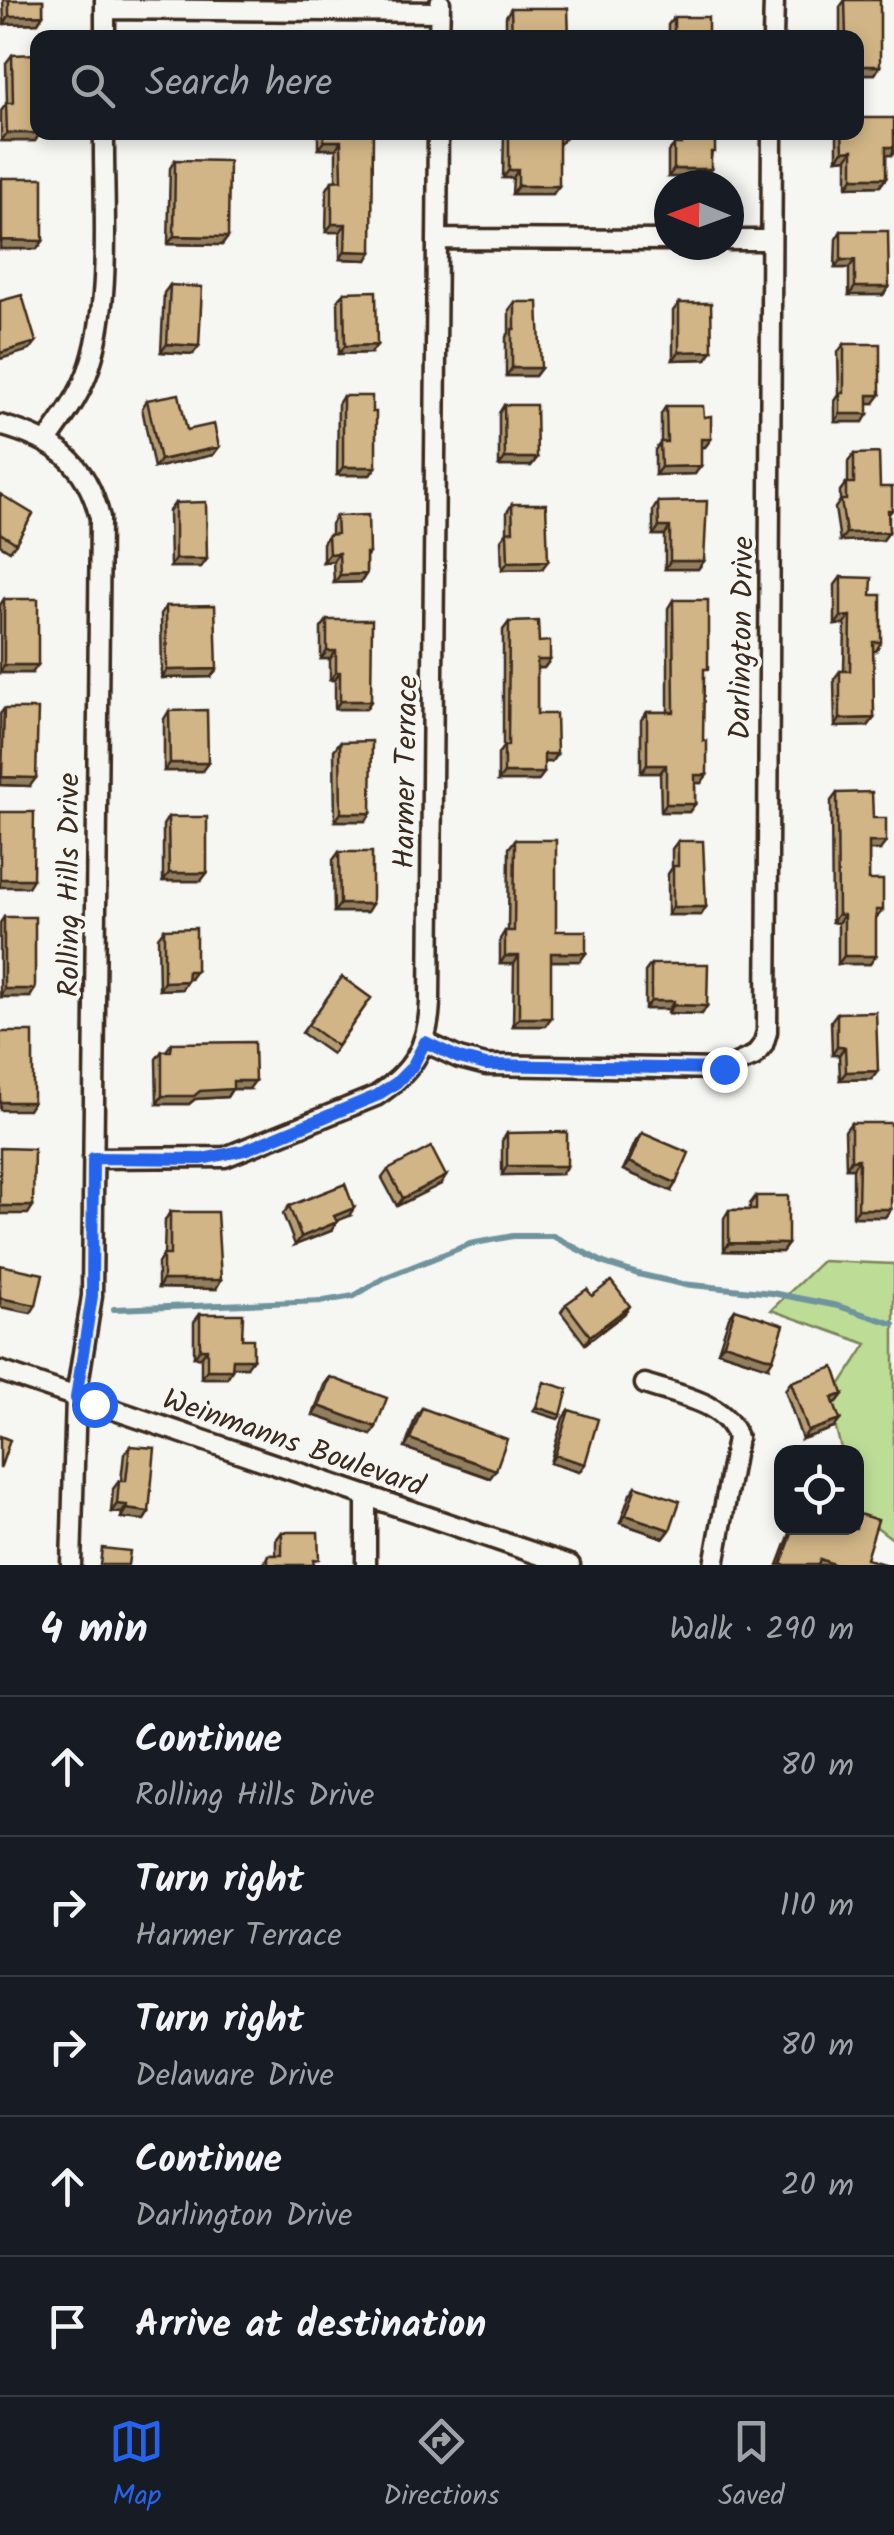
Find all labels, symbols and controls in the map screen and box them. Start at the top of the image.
search box [30,30,864,140]
text: Search here [145,55,332,115]
icon: search [65,58,120,113]
north arrow [654,170,744,260]
street label: Darlington Drive [717,536,769,740]
street label: Harmer Terrace [381,675,433,869]
street label: Rolling Hills Drive [46,773,94,997]
route end [702,1047,748,1093]
street label: Weinmanns Boulevard [156,1377,432,1512]
route start [72,1382,118,1428]
map controls [774,1445,864,1535]
button: locate [774,1445,864,1535]
text: 4 min [40,1597,148,1664]
text: Walk · 290 m [669,1605,854,1656]
text: Continue [135,1711,282,1771]
icon: ahead [40,1739,95,1794]
text: 80 m [780,1741,854,1792]
text: Rolling Hills Drive [135,1771,375,1822]
text: Turn right [135,1851,304,1911]
icon: right [40,1879,95,1934]
text: 110 m [780,1881,854,1932]
text: Harmer Terrace [135,1911,342,1962]
text: Turn right [135,1991,304,2051]
icon: right [40,2019,95,2074]
text: 80 m [780,2021,854,2072]
text: Delaware Drive [135,2051,334,2102]
text: Continue [135,2131,282,2191]
icon: ahead [40,2159,95,2214]
text: 20 m [781,2161,854,2212]
text: Darlington Drive [135,2191,352,2242]
text: Arrive at destination [135,2296,486,2356]
icon: arrive [40,2299,95,2354]
tab: Map [109,2414,164,2519]
tab: Directions [383,2414,499,2519]
tab: Saved [718,2414,785,2519]

